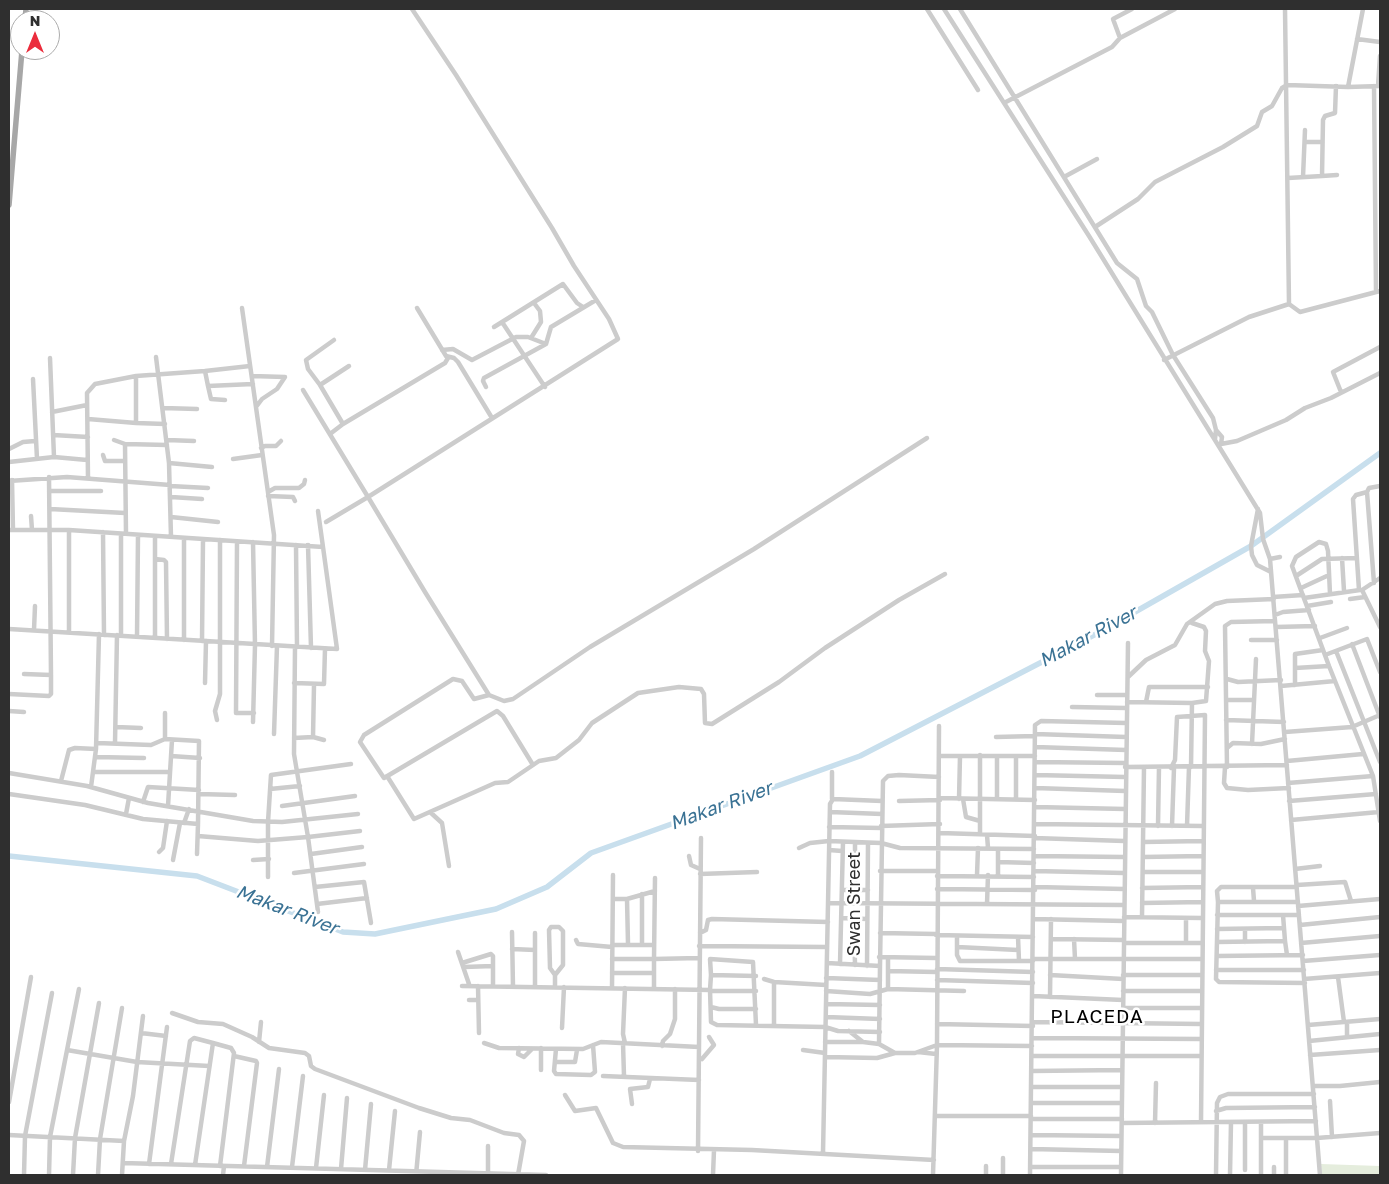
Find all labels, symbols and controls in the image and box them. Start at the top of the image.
north arrow [10,10,60,60]
text: N [30,12,40,29]
water label: Makar River [1035,602,1141,672]
water label: Makar River [667,777,775,835]
street label: Swan Street [843,852,865,956]
water label: Makar River [233,880,341,940]
district label: PLACEDA [1049,1006,1145,1028]

